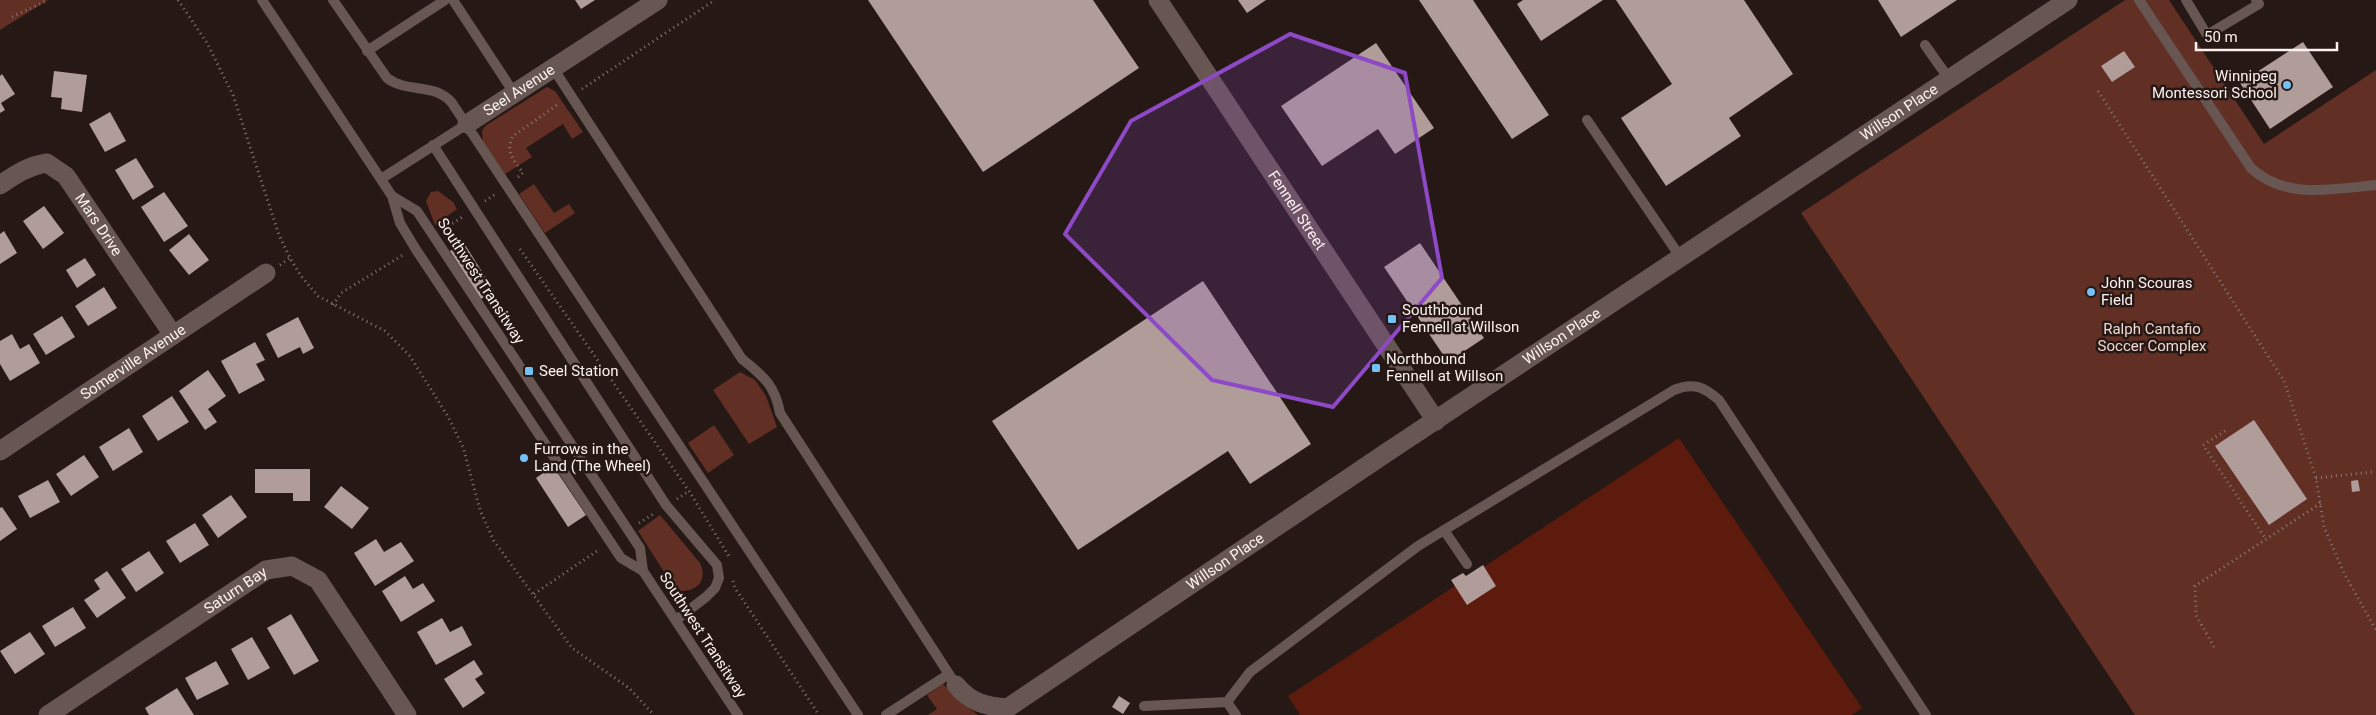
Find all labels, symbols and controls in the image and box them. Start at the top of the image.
scale bar [2196,20,2337,52]
text: 50 m [2204,28,2238,46]
street label: Seel Avenue [480,61,558,120]
place label: Winnipeg Montessori School [2152,67,2277,102]
marker: Winnipeg Montessori School [2281,79,2293,91]
street label: Willson Place [1857,80,1942,145]
street label: Fennell Street [1264,167,1330,253]
street label: Mars Drive [71,190,126,259]
street label: Southwest Transitway [434,215,528,347]
place label: John Scouras Field [2101,274,2192,309]
marker: John Scouras Field [2085,286,2097,298]
place label: Southbound Fennell at Willson [1402,301,1519,336]
street label: Willson Place [1519,304,1604,369]
marker: Southbound Fennell at Willson [1386,313,1398,325]
street label: Somerville Avenue [77,320,189,404]
park label: Ralph Cantafio Soccer Complex [2098,320,2207,355]
place label: Northbound Fennell at Willson [1386,350,1503,385]
place label: Seel Station [539,362,619,380]
marker: Northbound Fennell at Willson [1370,362,1382,374]
marker: Seel Station [523,365,535,377]
place label: Furrows in the Land (The Wheel) [534,440,651,475]
marker: Furrows in the Land (The Wheel) [518,452,530,464]
street label: Willson Place [1183,529,1267,594]
street label: Saturn Bay [200,563,270,618]
street label: Southwest Transitway [656,569,750,701]

